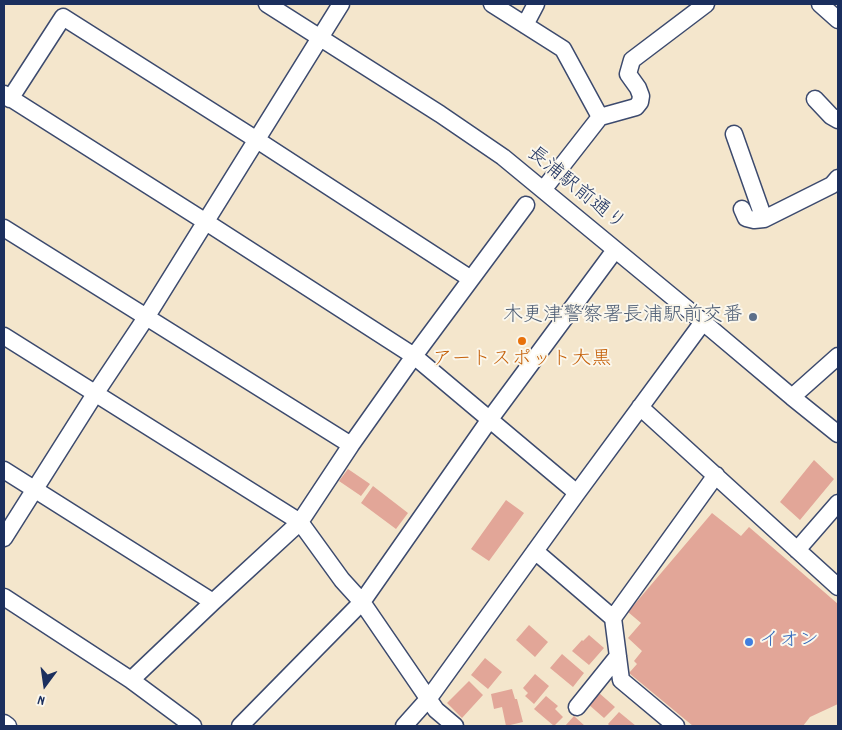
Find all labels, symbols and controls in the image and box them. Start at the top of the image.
street label: 長浦駅前通り [521,143,629,237]
place label: 木更津警察署長浦駅前交番 [503,305,743,329]
marker: 木更津警察署長浦駅前交番 [747,311,759,323]
marker: アートスポット大黒 [516,335,528,347]
place label: アートスポット大黒 [432,349,612,373]
place label: イオン [759,630,819,654]
marker: イオン [743,636,755,648]
north arrow [20,660,70,710]
text: N [36,689,47,710]

